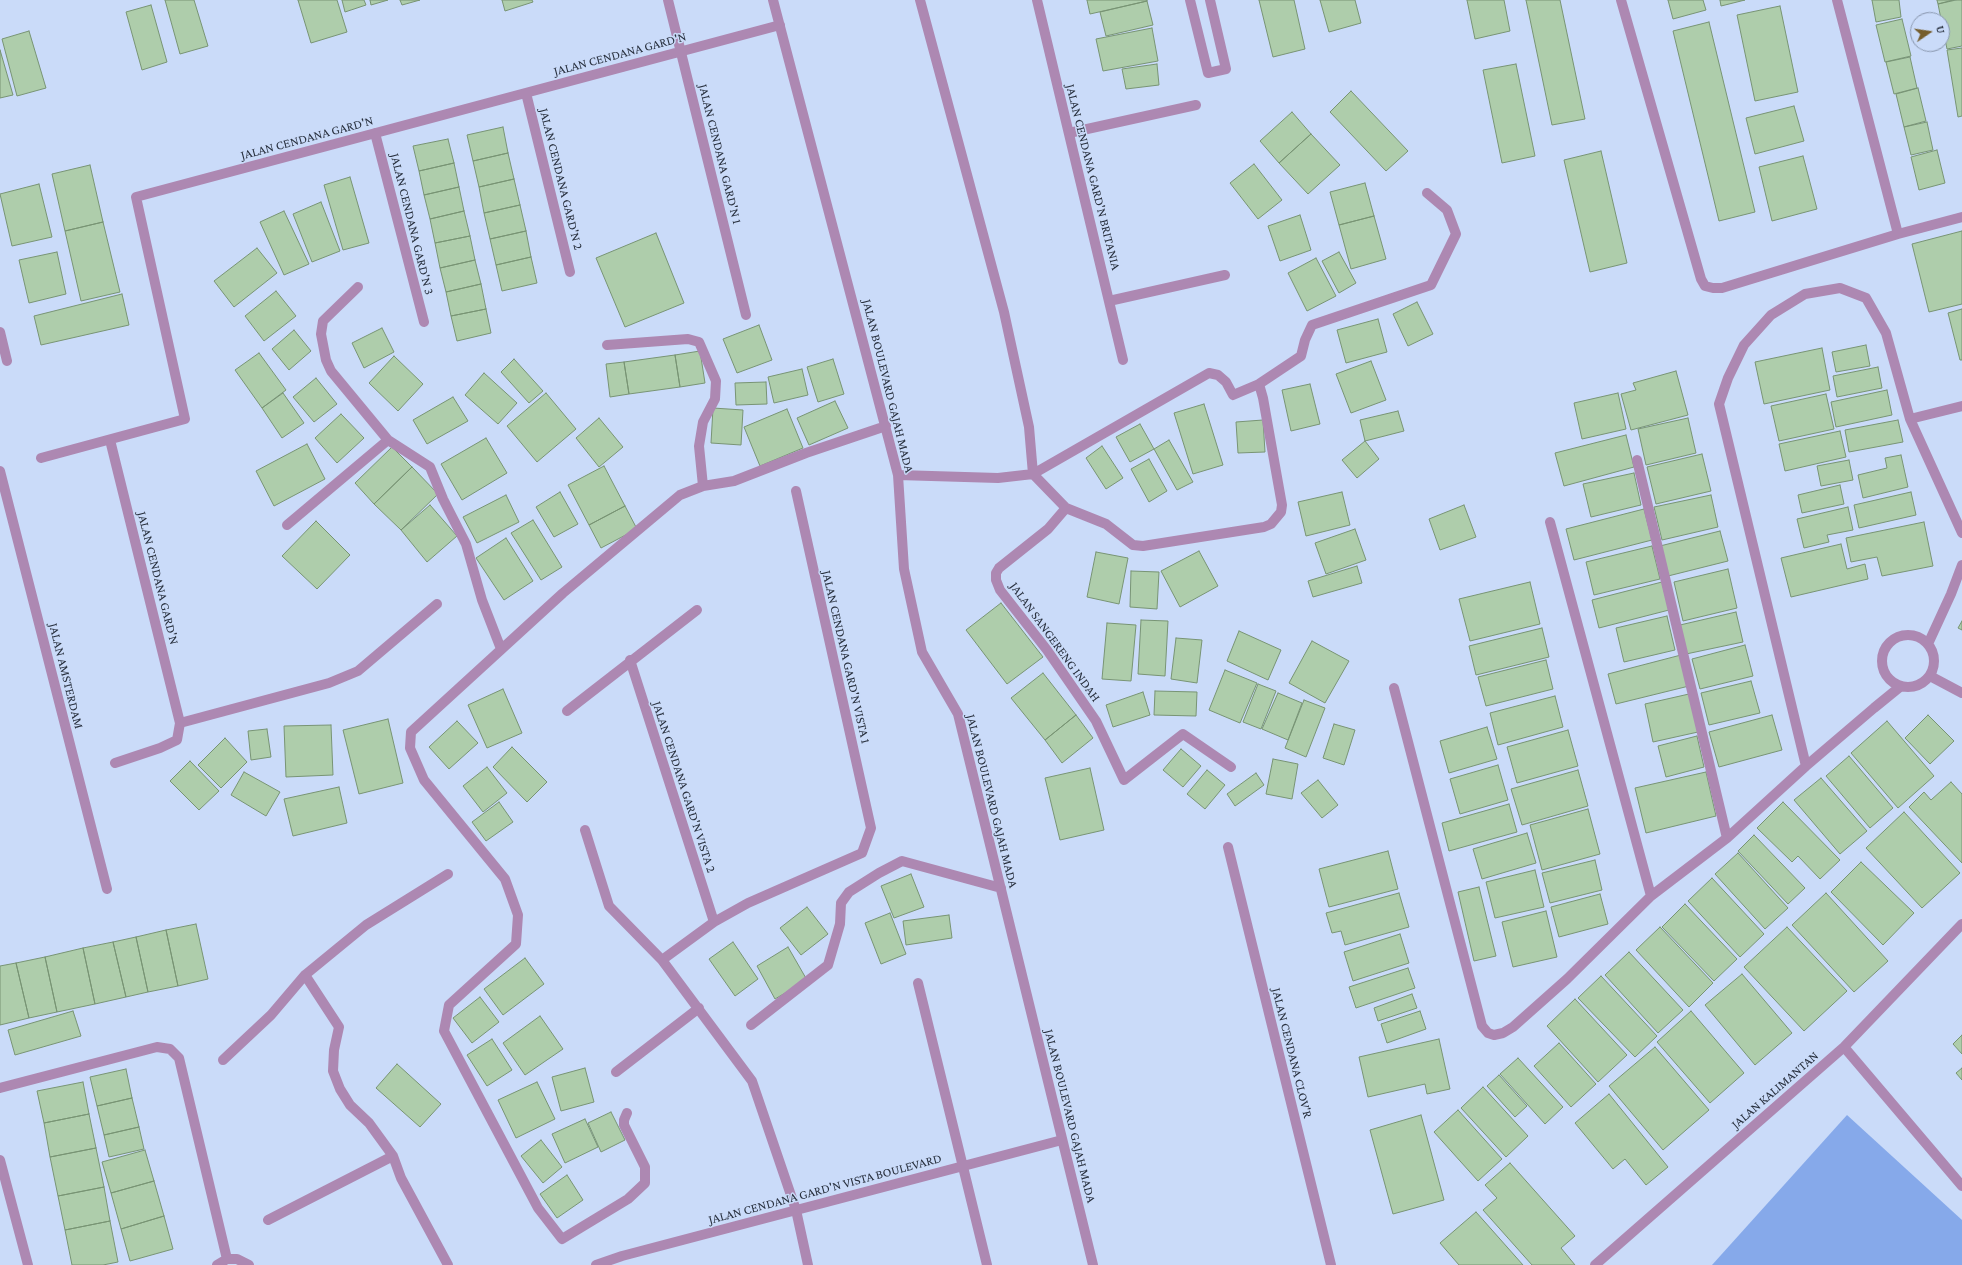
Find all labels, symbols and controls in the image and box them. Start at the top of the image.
north arrow [1910,12,1950,52]
text: U [1934,25,1947,35]
street label: JALAN CENDANA GARD'N [552,29,688,79]
street label: JALAN CENDANA GARD'N BRITANIA [1062,82,1124,272]
street label: JALAN CENDANA GARD'N 1 [695,83,745,225]
street label: JALAN CENDANA GARD'N 2 [536,107,586,251]
street label: JALAN CENDANA GARD'N [239,113,375,163]
street label: JALAN CENDANA GARD'N 3 [387,152,437,296]
street label: JALAN BOULEVARD GAJAH MADA [859,298,917,474]
street label: JALAN CENDANA GARD'N [134,510,182,646]
street label: JALAN CENDANA GARD'N VISTA 1 [818,569,874,745]
street label: JALAN SANGERENG INDAH [1006,579,1104,705]
street label: JALAN AMSTERDAM [45,622,87,730]
street label: JALAN CENDANA GARD'N VISTA 2 [649,699,719,875]
street label: JALAN BOULEVARD GAJAH MADA [963,713,1021,889]
street label: JALAN CENDANA CLOV'R [1268,986,1316,1120]
street label: JALAN BOULEVARD GAJAH MADA [1041,1028,1099,1204]
street label: JALAN KALIMANTAN [1728,1048,1822,1132]
street label: JALAN CENDANA GARD'N VISTA BOULEVARD [707,1150,943,1228]

